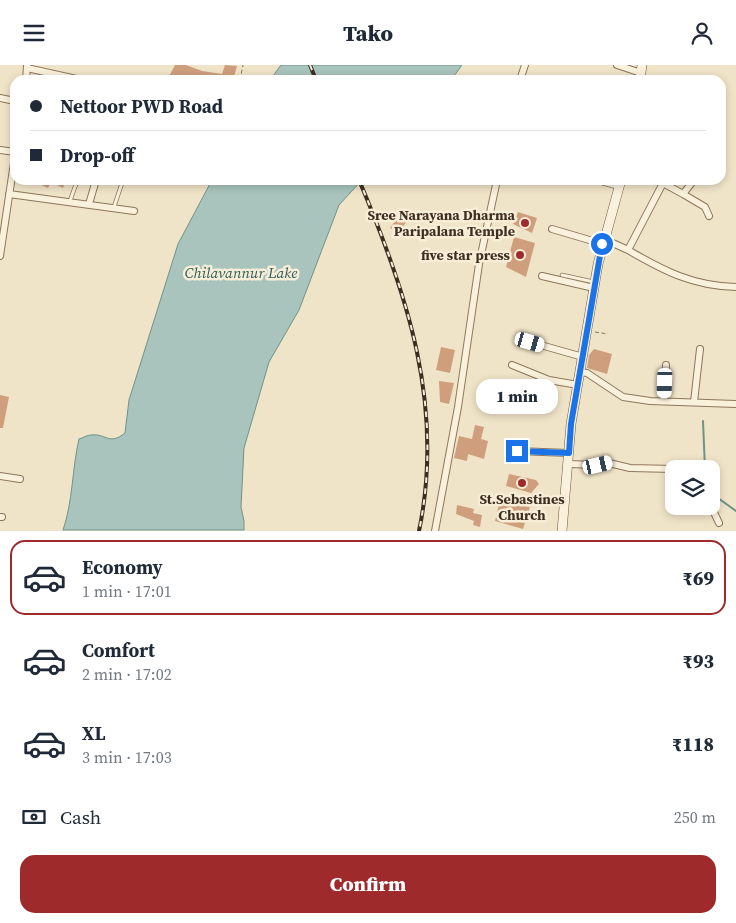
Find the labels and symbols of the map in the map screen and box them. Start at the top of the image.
place label: Sree Narayana Dharma Paripalana Temple [367,205,516,241]
marker: Sree Narayana Dharma Paripalana Temple [519,217,531,229]
route start [591,233,613,255]
place label: five star press [421,245,511,265]
marker: five star press [514,249,526,261]
water label: Chilavannur Lake [185,262,297,283]
car [513,331,546,353]
car [656,368,673,398]
callout: 1 min [476,379,558,413]
route end [506,440,528,462]
car [581,454,614,476]
marker: St.Sebastines Church [516,477,528,489]
place label: St.Sebastines Church [479,489,565,525]

